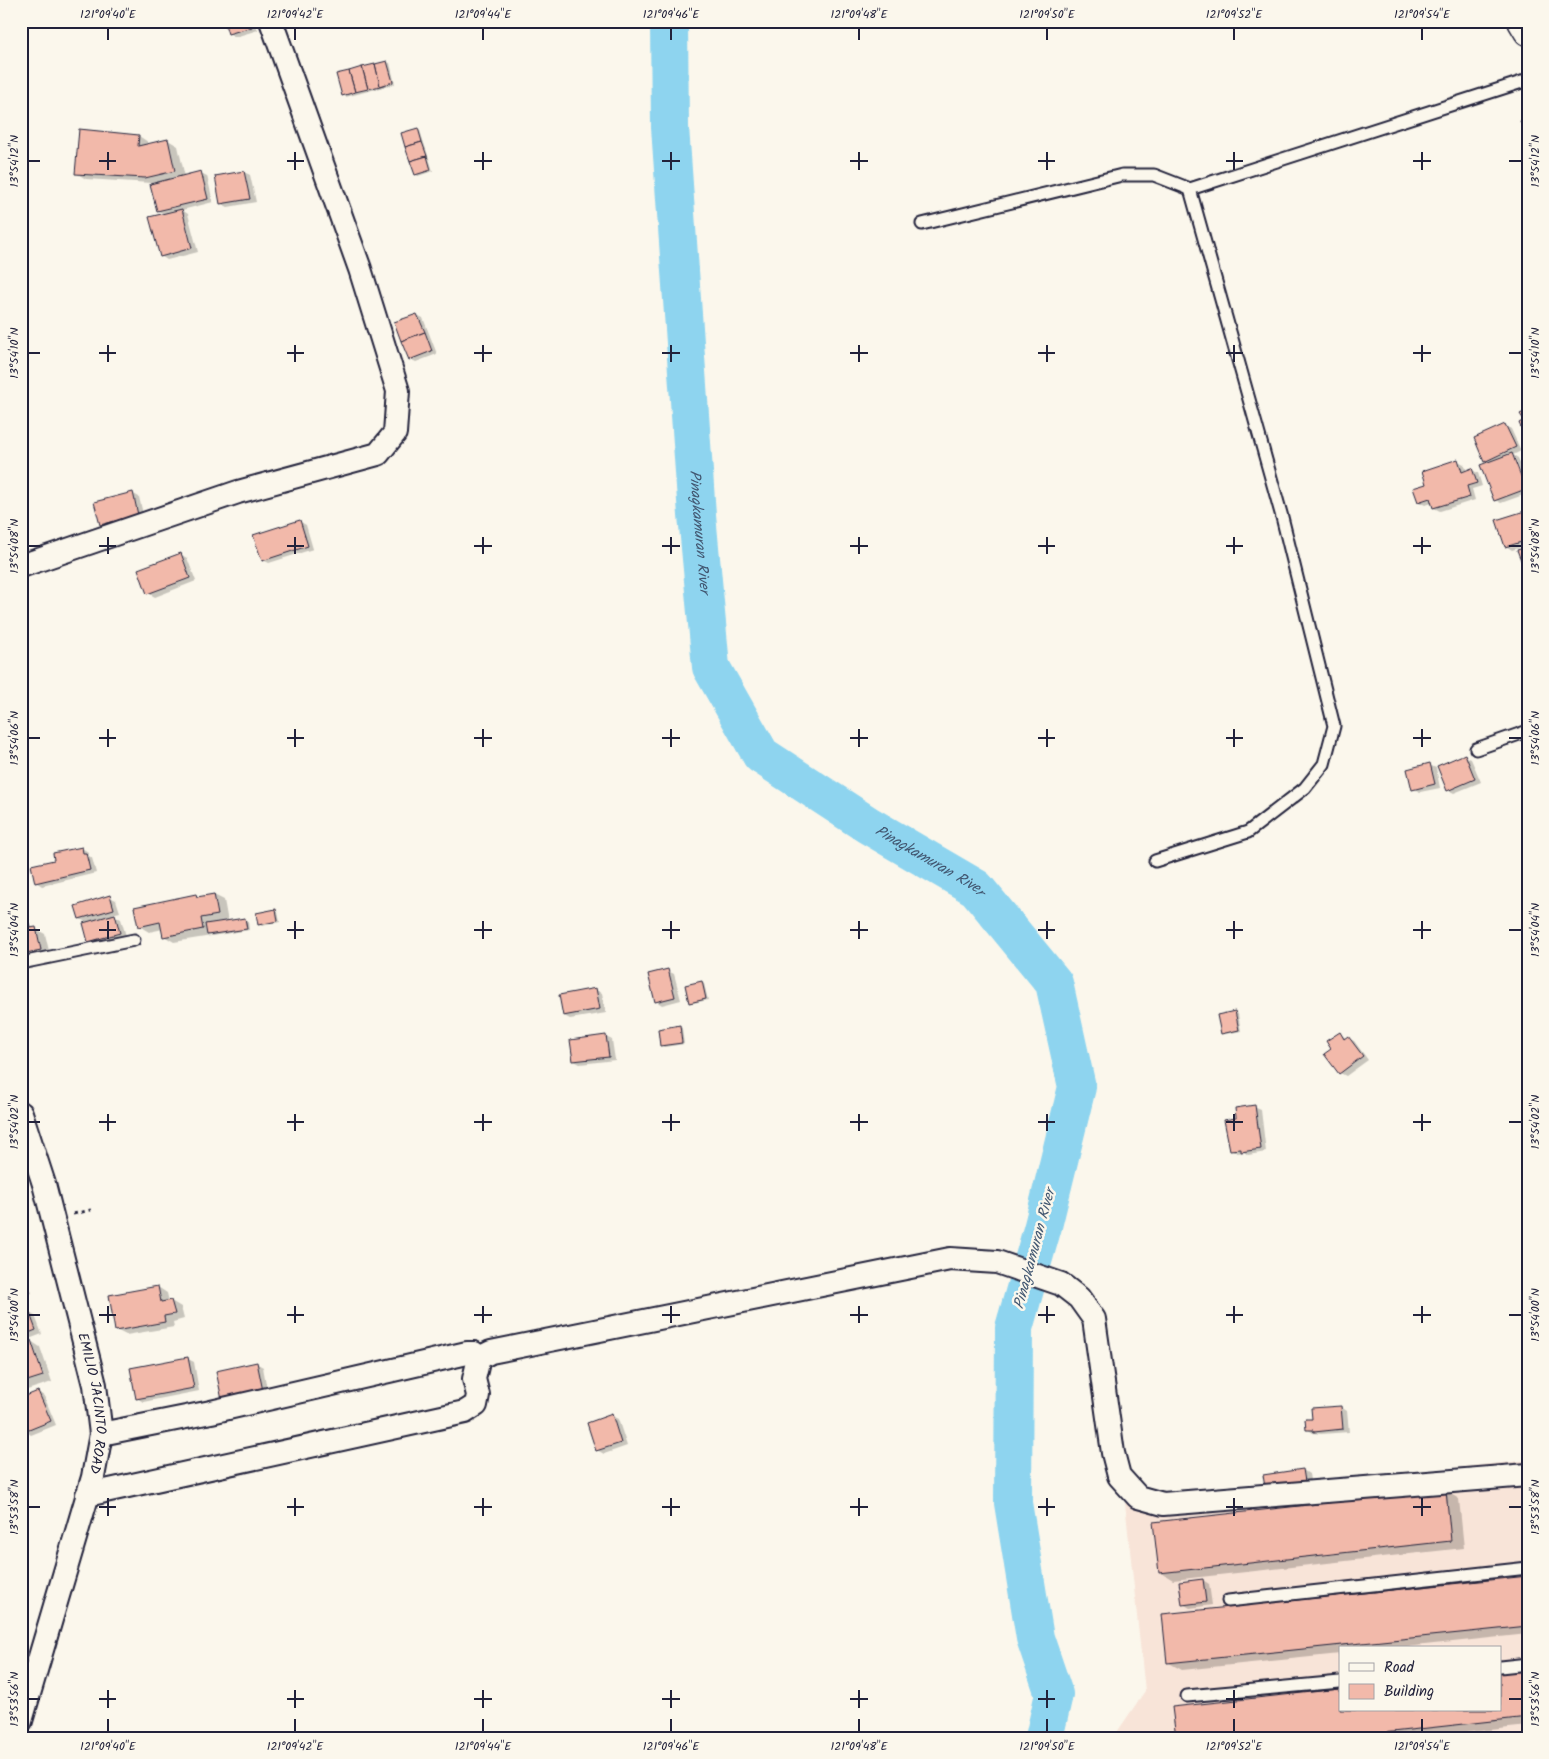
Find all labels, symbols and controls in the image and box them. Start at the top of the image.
text: 121°09'40"E [80,5,137,24]
text: 121°09'42"E [267,5,324,24]
text: 121°09'44"E [455,5,512,24]
text: 121°09'46"E [643,5,700,24]
text: 121°09'48"E [830,5,888,24]
text: 121°09'50"E [1019,5,1076,24]
text: 121°09'52"E [1206,5,1263,24]
text: 121°09'54"E [1394,5,1451,24]
text: 13°54'12"N [5,135,24,187]
text: 13°54'12"N [1526,135,1545,187]
text: 13°54'10"N [5,327,24,379]
text: 13°54'10"N [1526,327,1545,379]
water label: Pinagkamuran River [682,470,716,598]
text: 13°54'08"N [5,519,24,573]
text: 13°54'08"N [1526,519,1545,573]
text: 13°54'06"N [5,711,24,765]
text: 13°54'06"N [1526,711,1545,765]
water label: Pinagkamuran River [870,819,992,904]
text: 13°54'04"N [5,903,24,957]
text: 13°54'04"N [1526,903,1545,957]
text: 13°54'02"N [5,1095,24,1149]
text: 13°54'02"N [1526,1095,1545,1149]
water label: Pinagkamuran River [1007,1183,1063,1312]
text: 13°54'00"N [5,1288,24,1342]
text: 13°54'00"N [1526,1288,1545,1342]
street label: EMILIO JACINTO ROAD [71,1330,112,1476]
text: 13°53'58"N [5,1479,24,1535]
text: 13°53'58"N [1526,1479,1545,1535]
legend [1339,1646,1502,1712]
text: Road [1384,1656,1415,1680]
text: 13°53'56"N [5,1672,24,1726]
text: 13°53'56"N [1526,1672,1545,1726]
text: Building [1384,1680,1434,1704]
text: 121°09'40"E [80,1737,137,1756]
text: 121°09'42"E [267,1737,324,1756]
text: 121°09'44"E [455,1737,512,1756]
text: 121°09'46"E [643,1737,700,1756]
text: 121°09'48"E [830,1737,888,1756]
text: 121°09'50"E [1019,1737,1076,1756]
text: 121°09'52"E [1206,1737,1263,1756]
text: 121°09'54"E [1394,1737,1451,1756]

